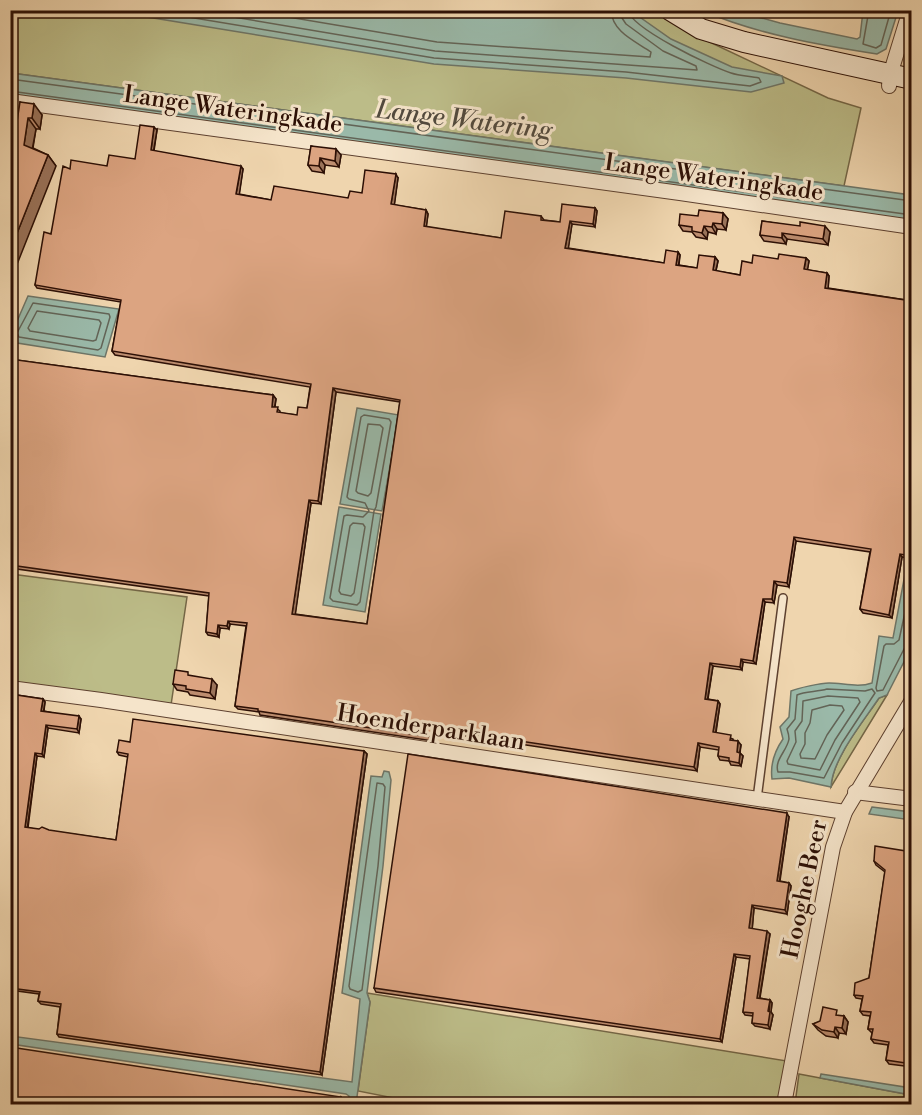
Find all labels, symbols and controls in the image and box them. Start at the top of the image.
street label: Lange Wateringkade [121,80,344,140]
water label: Lange Watering [373,93,555,147]
street label: Lange Wateringkade [602,148,825,208]
street label: Hoenderparklaan [335,698,527,758]
street label: Hooghe Beer [776,817,834,962]

